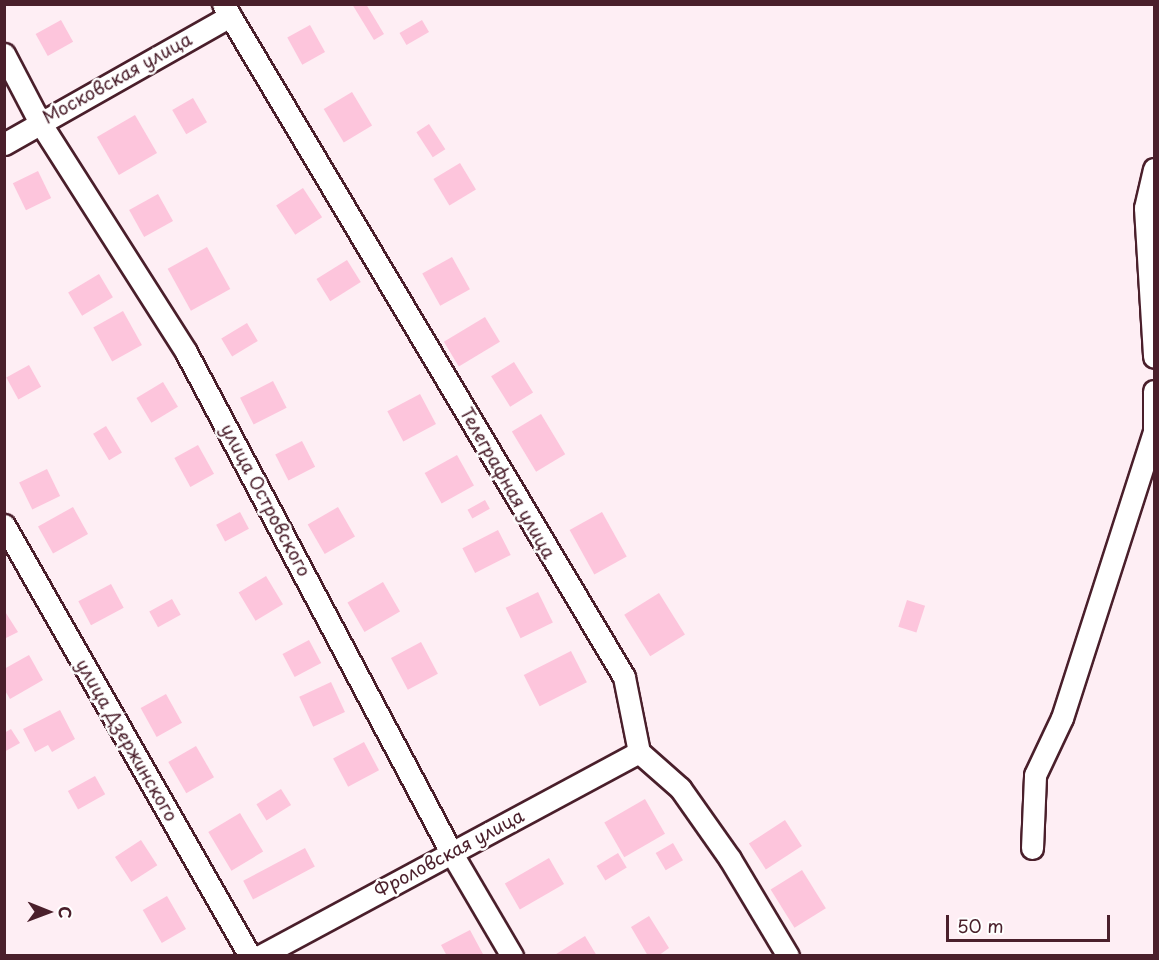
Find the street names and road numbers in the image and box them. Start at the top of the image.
street label: Московская улица [38,28,196,128]
street label: Телеграфная улица [456,403,560,563]
street label: улица Островского [216,419,316,581]
street label: улица Дзержинского [71,655,183,825]
street label: Фроловская улица [370,804,528,902]

